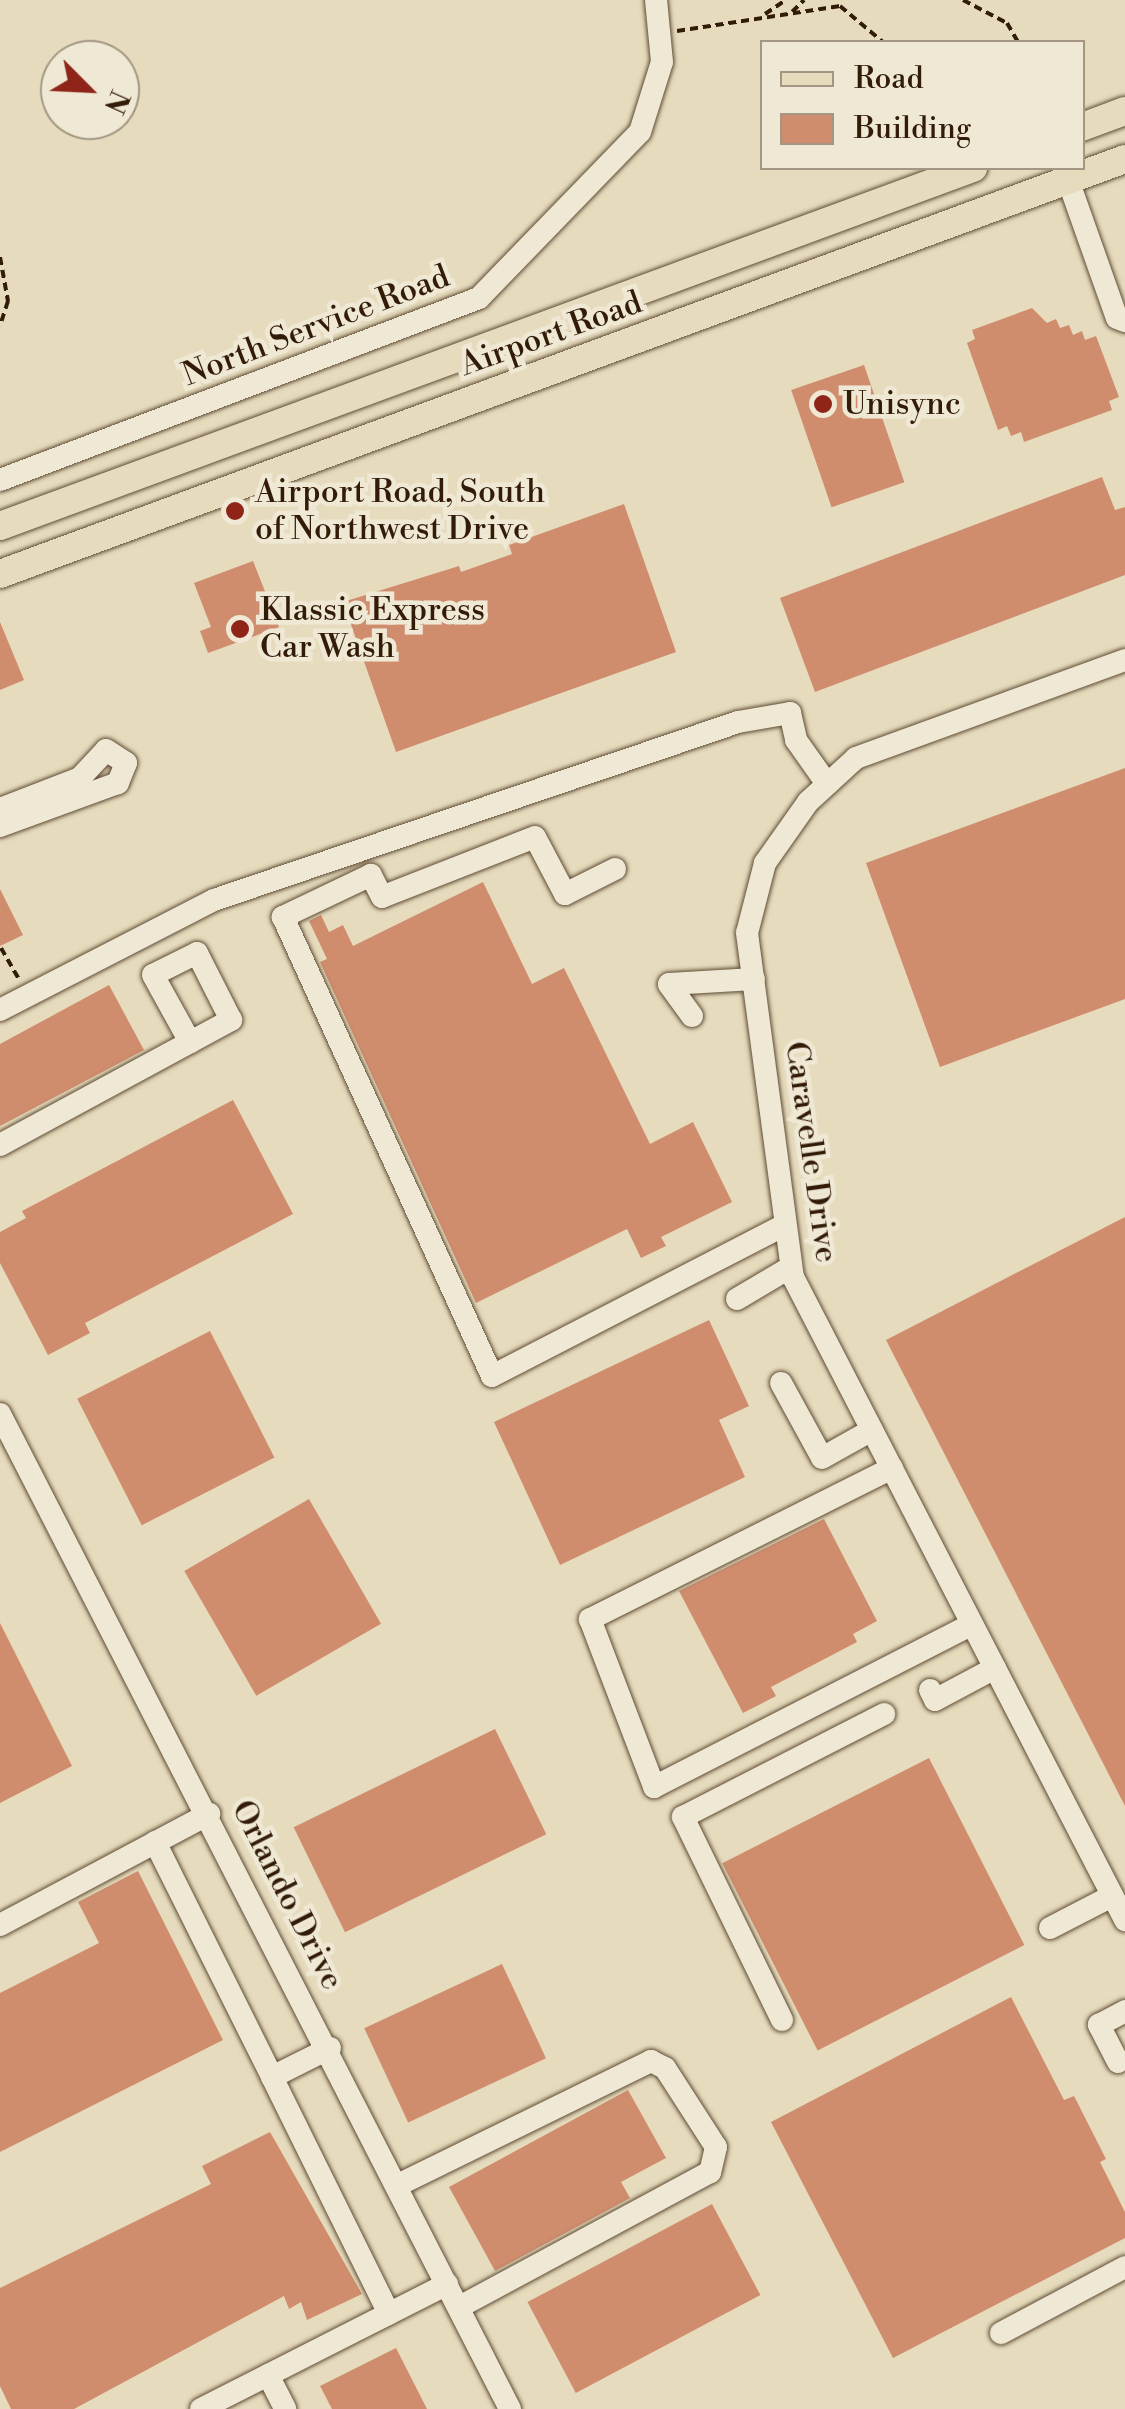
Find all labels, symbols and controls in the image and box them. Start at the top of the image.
north arrow [40,40,140,140]
legend [760,40,1085,170]
text: Road [854,60,924,98]
text: N [96,84,137,119]
text: Building [854,110,971,148]
street label: North Service Road [177,257,455,395]
street label: Airport Road [455,283,647,385]
place label: Unisync [843,385,961,423]
marker: Unisync [812,393,834,415]
place label: Airport Road, South of Northwest Drive [255,474,545,549]
marker: Airport Road, South of Northwest Drive [224,500,246,522]
place label: Klassic Express Car Wash [260,592,485,667]
marker: Klassic Express Car Wash [229,618,251,640]
street label: Caravelle Drive [776,1039,846,1265]
street label: Orlando Drive [223,1794,351,1996]

